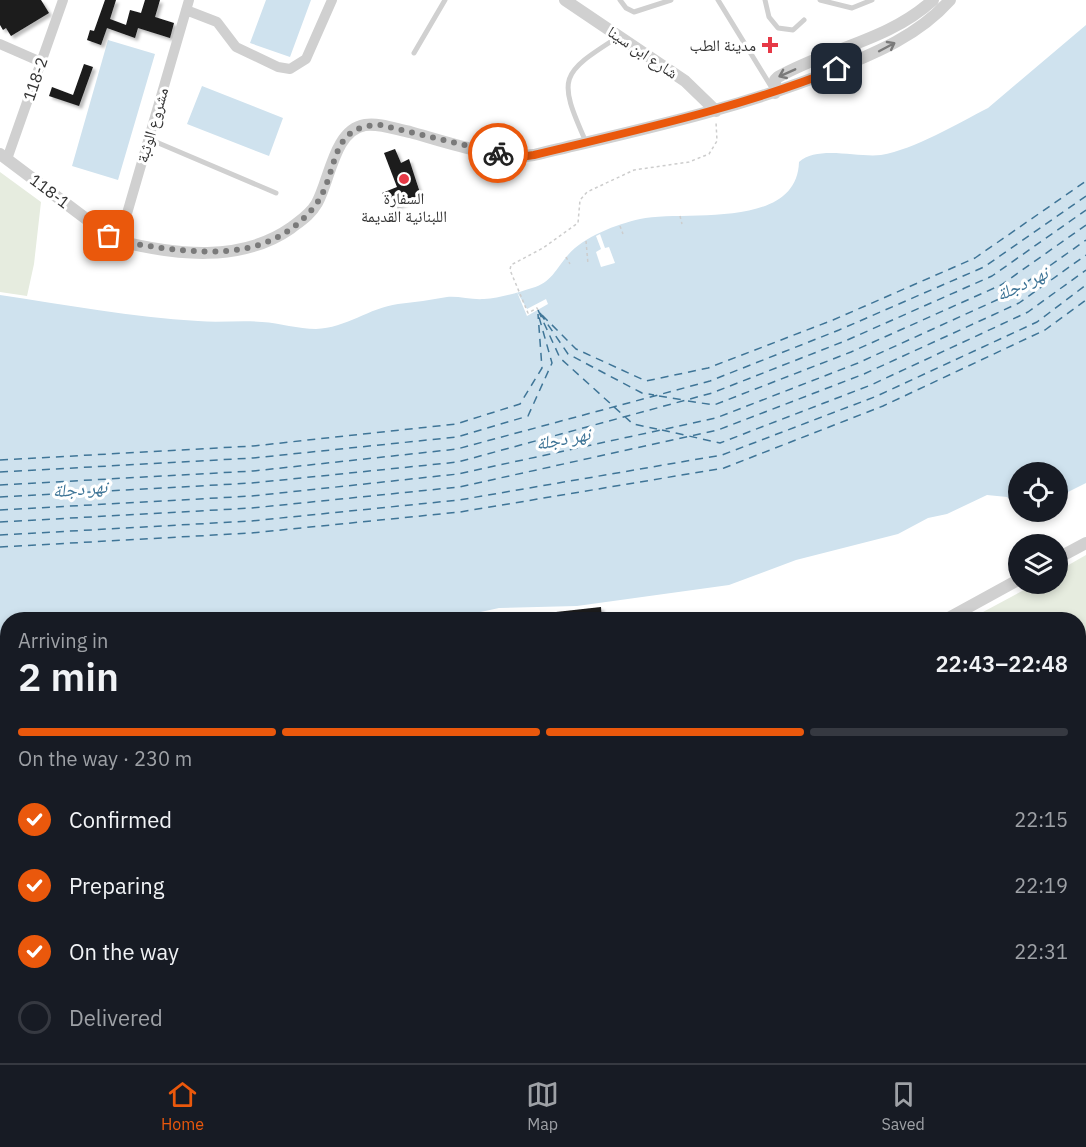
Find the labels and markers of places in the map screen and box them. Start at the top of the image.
place label: مدينة الطب [690,35,756,55]
marker: مدينة الطب [761,36,779,54]
pin [811,43,862,94]
marker: السفارة اللبنانية القديمة [397,172,411,186]
place label: السفارة اللبنانية القديمة [361,188,447,226]
pin [83,210,134,261]

